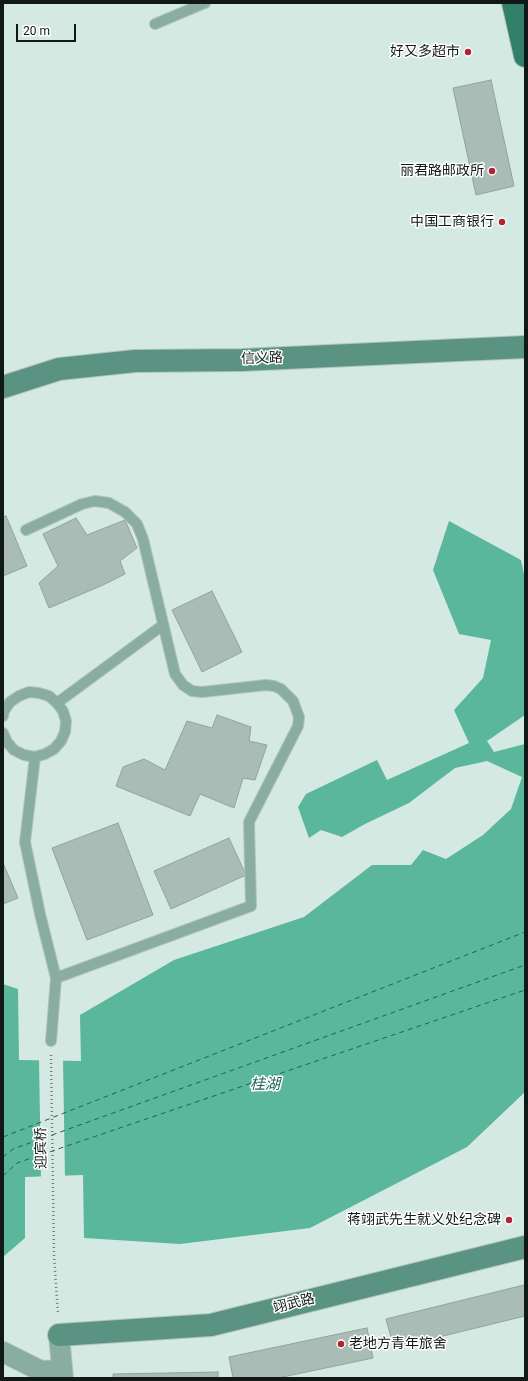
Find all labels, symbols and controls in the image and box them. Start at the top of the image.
scale bar [18,16,78,42]
text: 20 m [23,24,50,38]
place label: 好又多超市 [390,44,460,60]
marker: 好又多超市 [463,47,473,57]
place label: 丽君路邮政所 [400,163,484,179]
marker: 丽君路邮政所 [487,166,497,176]
place label: 中国工商银行 [410,214,494,230]
marker: 中国工商银行 [497,217,507,227]
street label: 信义路 [241,350,283,368]
water label: 桂湖 [250,1076,280,1094]
street label: 迎宾桥 [33,1127,51,1169]
place label: 蒋翊武先生就义处纪念碑 [347,1212,501,1228]
marker: 蒋翊武先生就义处纪念碑 [504,1215,514,1225]
street label: 翊武路 [272,1291,316,1317]
place label: 老地方青年旅舍 [349,1336,447,1352]
marker: 老地方青年旅舍 [336,1339,346,1349]

